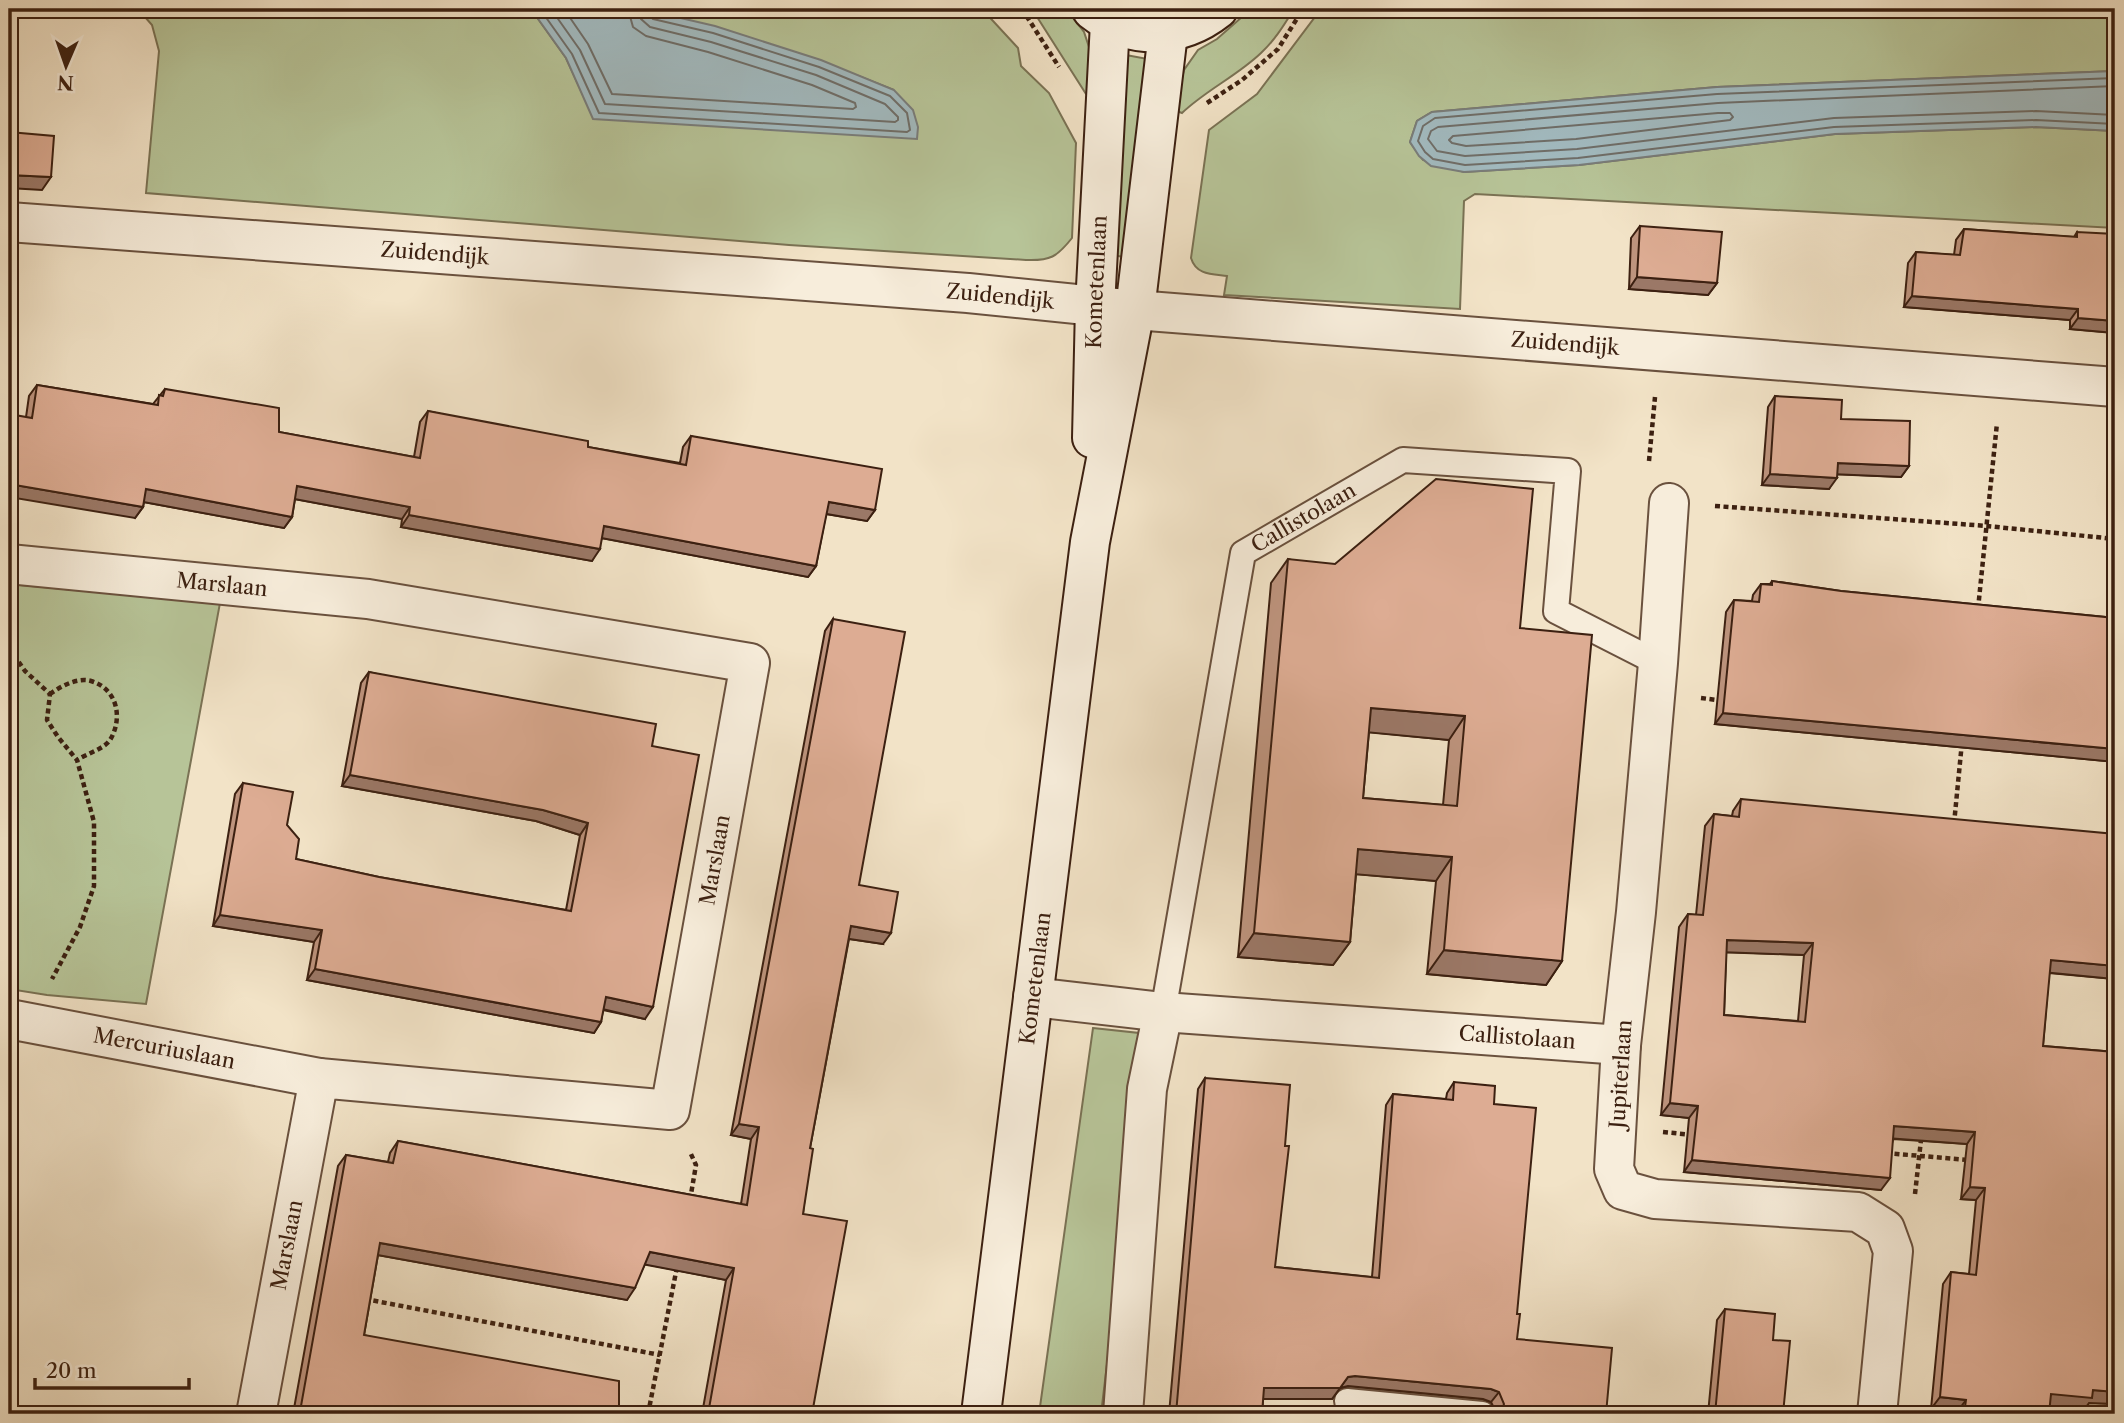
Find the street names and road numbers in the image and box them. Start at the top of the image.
street label: Kometenlaan [1081,215,1112,349]
street label: Zuidendijk [380,237,491,270]
street label: Zuidendijk [945,278,1056,314]
street label: Zuidendijk [1510,327,1621,360]
street label: Callistolaan [1246,477,1360,558]
street label: Marslaan [175,567,269,601]
street label: Marslaan [694,813,735,907]
street label: Kometenlaan [1014,910,1056,1046]
street label: Jupiterlaan [1604,1019,1637,1132]
street label: Callistolaan [1458,1020,1577,1054]
street label: Mercuriuslaan [91,1022,237,1074]
street label: Marslaan [265,1198,308,1292]

